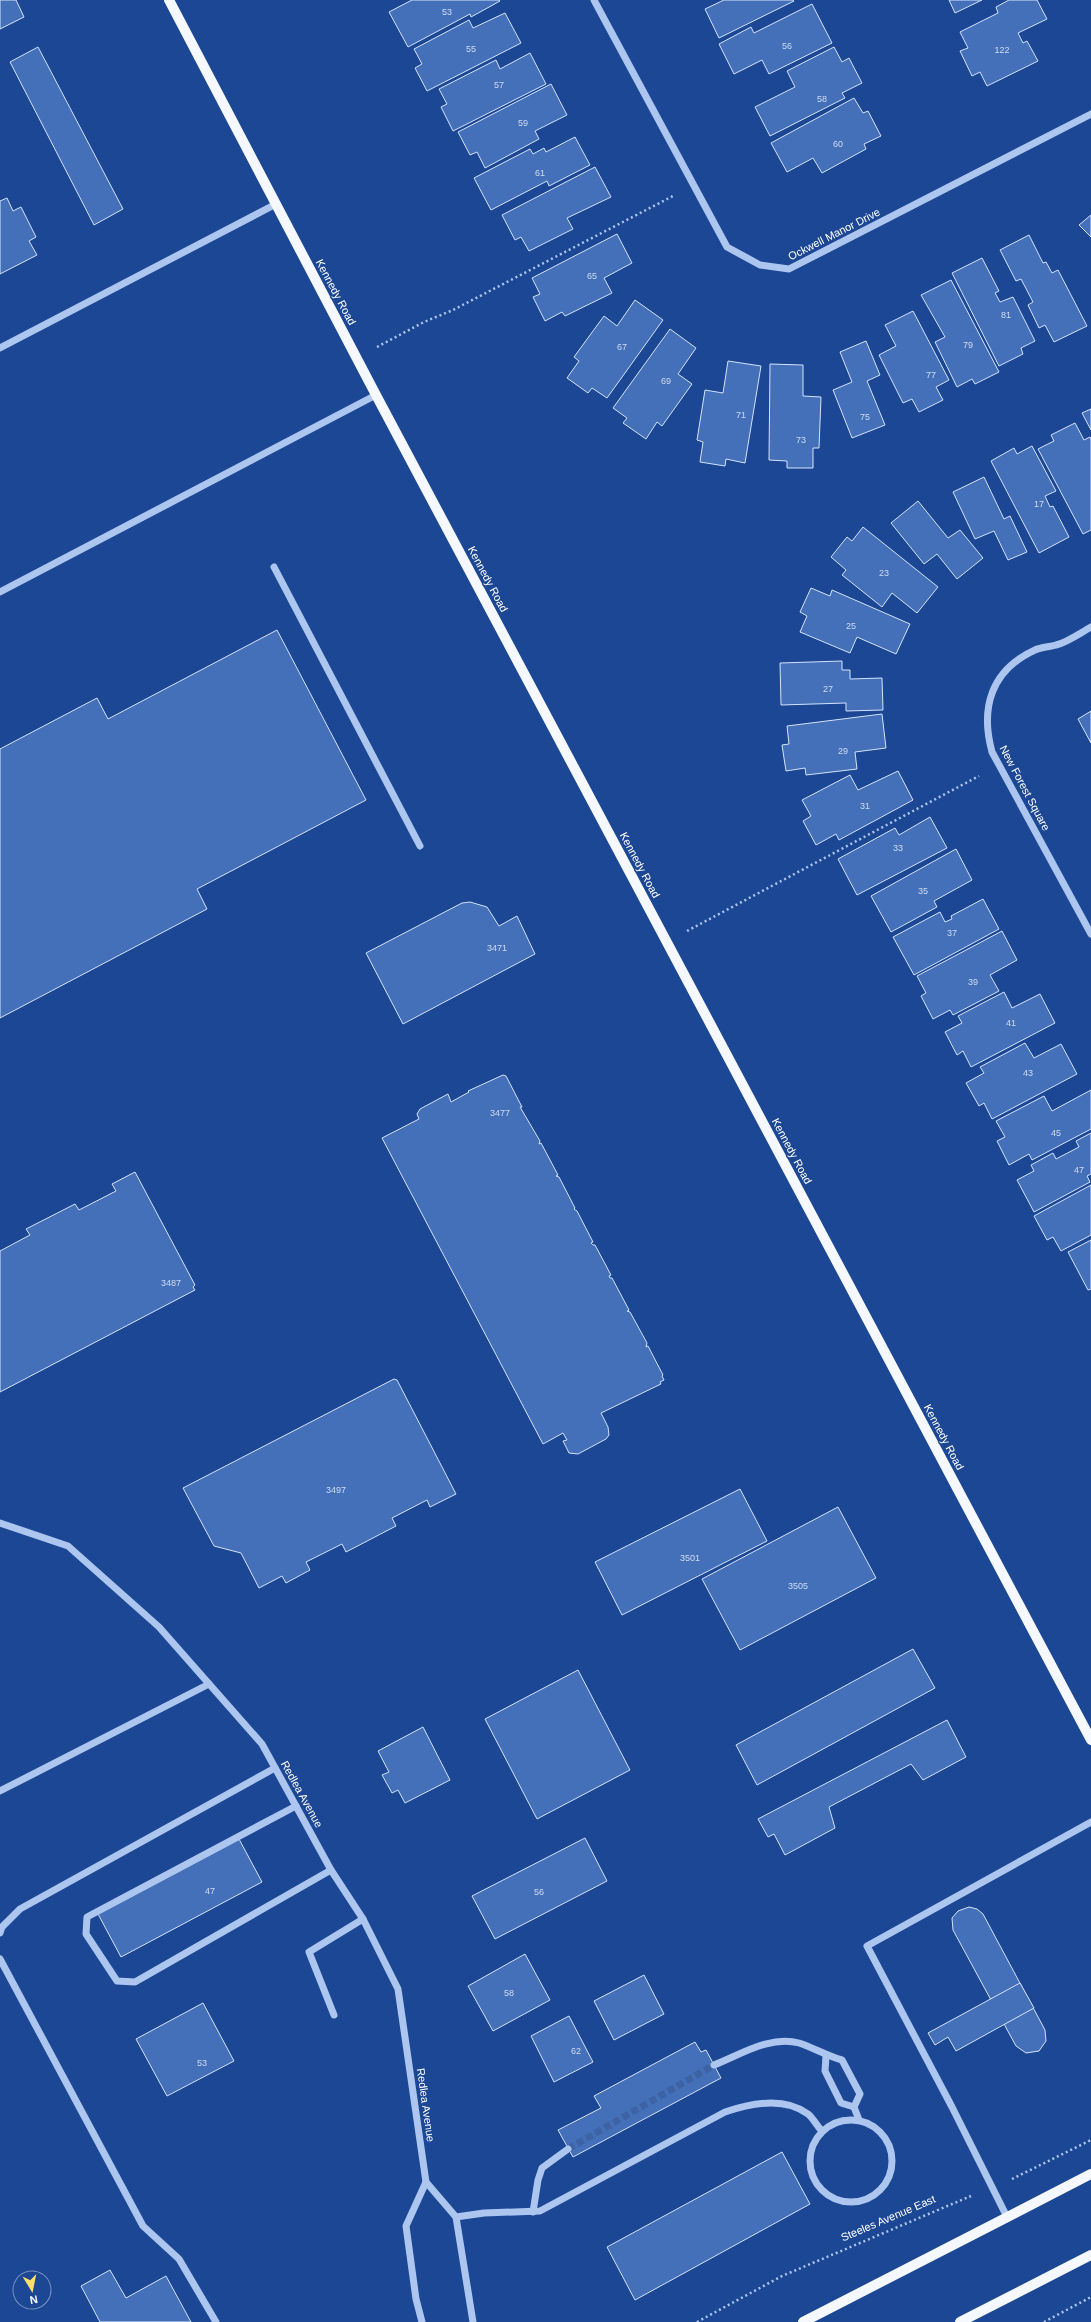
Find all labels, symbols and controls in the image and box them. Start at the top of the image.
house number: 53 [442,7,452,17]
house number: 56 [782,41,792,51]
house number: 55 [466,44,476,54]
house number: 122 [994,45,1010,55]
house number: 57 [494,80,504,90]
house number: 58 [817,94,827,104]
house number: 59 [518,118,528,128]
house number: 60 [833,139,843,149]
house number: 61 [535,168,545,178]
street label: Ockwell Manor Drive [786,206,882,262]
street label: Kennedy Road [314,257,358,327]
house number: 65 [587,271,597,281]
house number: 81 [1001,310,1011,320]
house number: 79 [963,340,973,350]
house number: 67 [617,342,627,352]
house number: 77 [926,370,936,380]
house number: 69 [661,376,671,386]
house number: 71 [736,410,746,420]
house number: 75 [860,412,870,422]
house number: 73 [796,435,806,445]
house number: 17 [1034,499,1044,509]
street label: Kennedy Road [466,544,510,614]
house number: 23 [879,568,889,578]
house number: 25 [846,621,856,631]
house number: 27 [823,684,833,694]
street label: New Forest Square [997,743,1053,833]
house number: 29 [838,746,848,756]
house number: 31 [860,801,870,811]
street label: Kennedy Road [618,830,662,900]
house number: 33 [893,843,903,853]
house number: 35 [918,886,928,896]
house number: 37 [947,928,957,938]
house number: 3471 [487,943,507,953]
house number: 39 [968,977,978,987]
house number: 41 [1006,1018,1016,1028]
house number: 43 [1023,1068,1033,1078]
house number: 3477 [490,1108,510,1118]
street label: Kennedy Road [770,1116,814,1186]
house number: 45 [1051,1128,1061,1138]
house number: 47 [1074,1165,1084,1175]
house number: 3487 [161,1278,181,1288]
street label: Kennedy Road [922,1402,966,1472]
house number: 3497 [326,1485,346,1495]
house number: 3501 [680,1553,700,1563]
house number: 3505 [788,1581,808,1591]
street label: Redlea Avenue [279,1759,325,1829]
house number: 47 [205,1886,215,1896]
house number: 56 [534,1887,544,1897]
house number: 58 [504,1988,514,1998]
house number: 62 [571,2046,581,2056]
house number: 53 [197,2058,207,2068]
street label: Redlea Avenue [415,2067,437,2143]
street label: Steeles Avenue East [839,2193,937,2243]
north arrow [12,2270,52,2310]
text: N [29,2293,39,2306]

